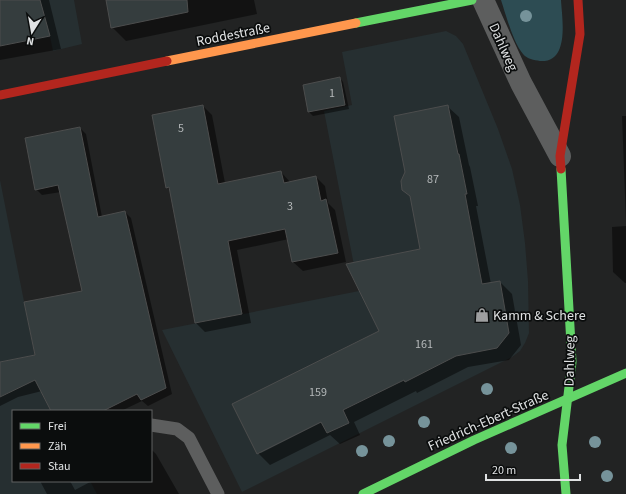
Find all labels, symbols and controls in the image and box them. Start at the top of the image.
north arrow [12,12,52,52]
street label: Roddestraße [195,18,272,52]
street label: Dahlweg [484,20,523,75]
text: N [25,33,35,49]
house number: 1 [329,85,335,102]
house number: 5 [178,120,184,137]
house number: 87 [427,171,439,188]
house number: 3 [287,198,293,215]
place label: Kamm & Schere [493,306,586,326]
shop icon: Kamm & Schere [474,307,490,323]
street label: Dahlweg [560,335,580,387]
house number: 161 [415,336,433,353]
house number: 159 [309,384,327,401]
street label: Friedrich-Ebert-Straße [425,385,552,457]
legend [12,410,152,482]
text: Frei [48,418,67,435]
text: Zäh [48,438,67,455]
scale bar [486,456,580,482]
text: Stau [48,458,71,475]
text: 20 m [492,462,516,479]

